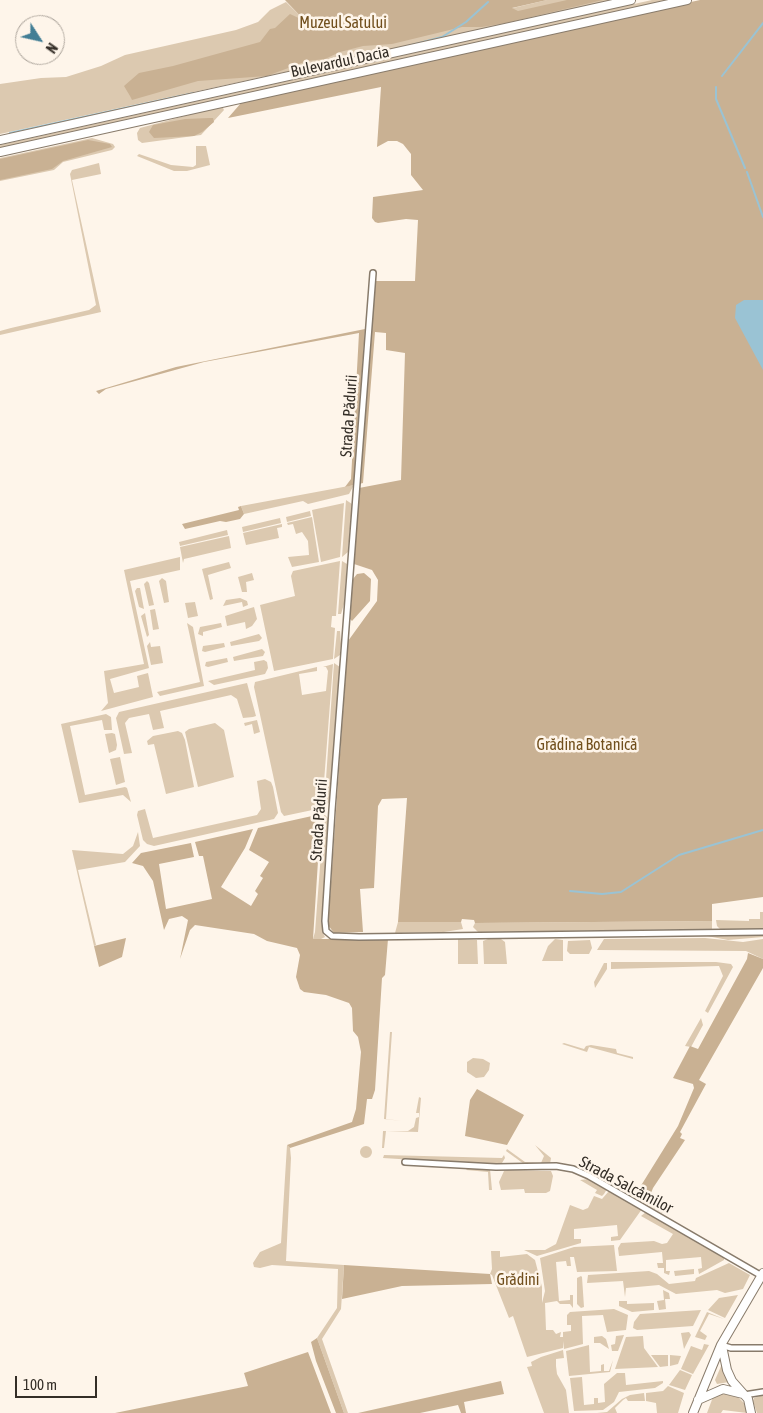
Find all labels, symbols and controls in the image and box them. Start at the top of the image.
park label: Muzeul Satului [299,13,387,33]
north arrow [15,15,65,65]
text: N [43,40,60,56]
street label: Bulevardul Dacia [289,42,391,82]
street label: Strada Pădurii [337,374,361,458]
park label: Grădina Botanică [537,735,637,755]
street label: Strada Pădurii [307,778,331,862]
street label: Strada Salcâmilor [576,1152,676,1218]
park label: Grădini [496,1270,540,1290]
scale bar [18,1366,100,1398]
text: 100 m [23,1376,57,1393]

